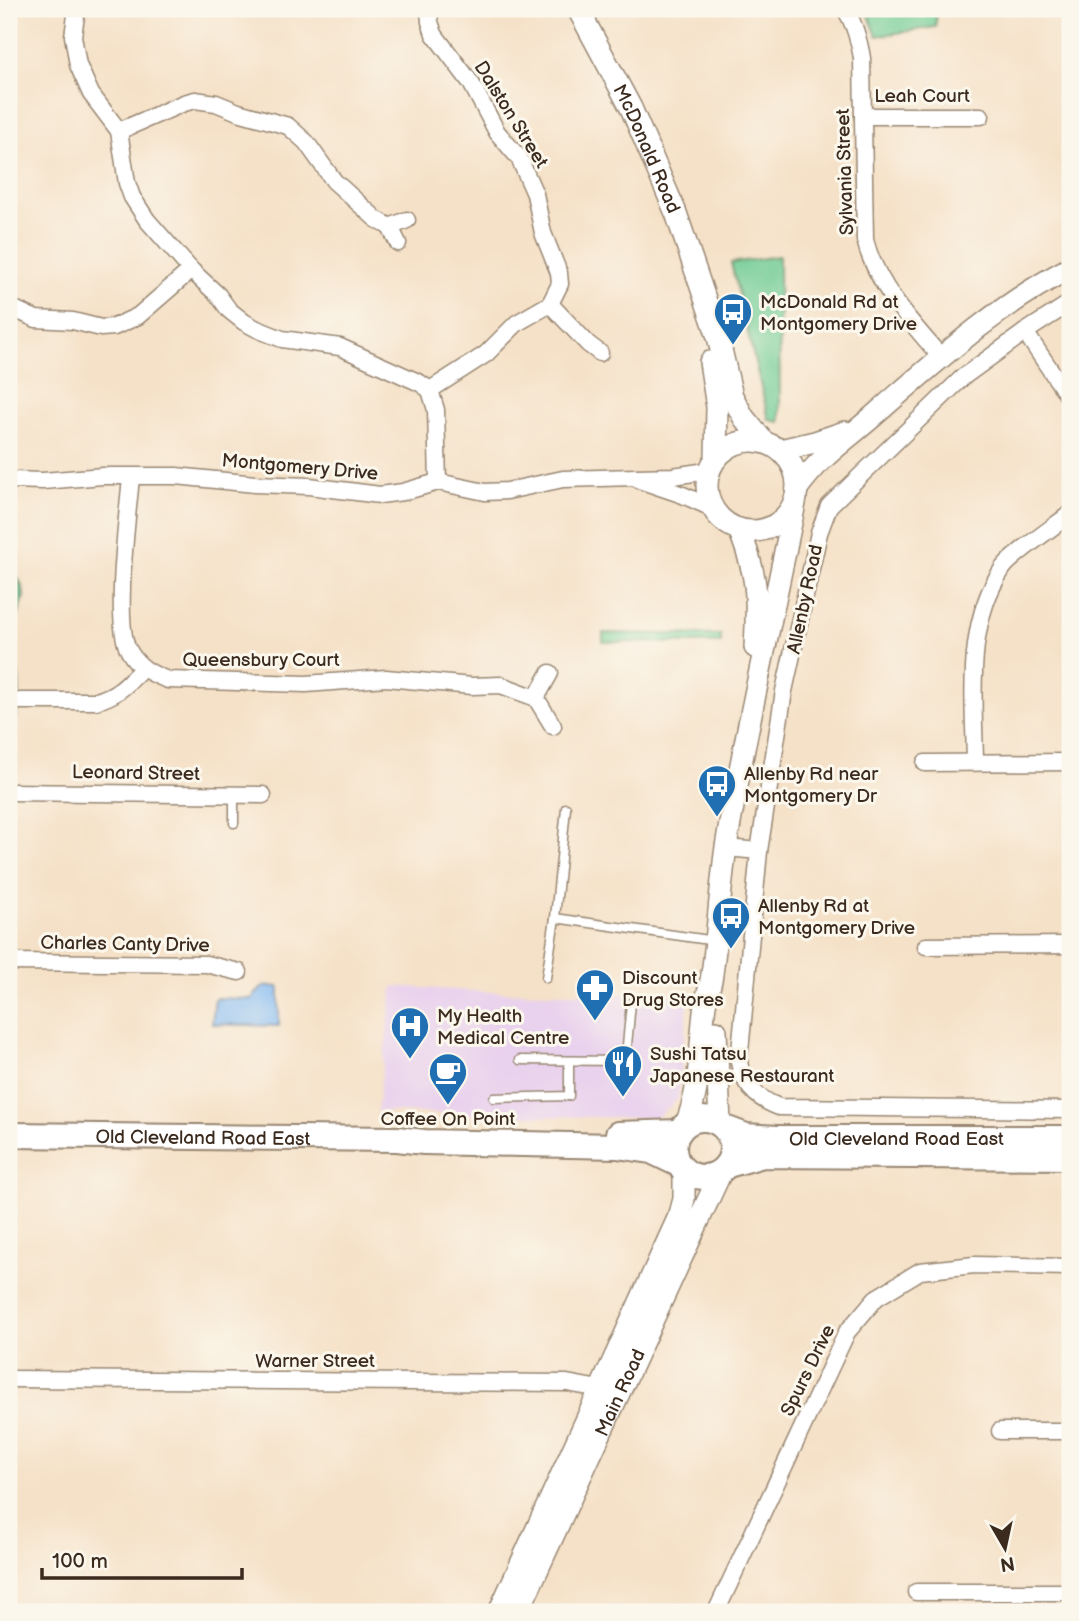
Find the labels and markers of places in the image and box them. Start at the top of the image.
bus stop icon: McDonald Rd at Montgomery Drive [712,291,754,346]
place label: McDonald Rd at Montgomery Drive [760,291,917,336]
bus stop icon: Allenby Rd near Montgomery Dr [696,763,738,818]
place label: Allenby Rd near Montgomery Dr [744,763,879,808]
bus stop icon: Allenby Rd at Montgomery Drive [710,895,752,950]
place label: Allenby Rd at Montgomery Drive [758,895,915,940]
pharmacy icon: Discount Drug Stores [574,967,616,1022]
place label: Discount Drug Stores [622,967,724,1012]
hospital icon: My Health Medical Centre [389,1005,431,1060]
place label: My Health Medical Centre [437,1005,569,1050]
restaurant icon: Sushi Tatsu Japanese Restaurant [602,1043,644,1098]
place label: Sushi Tatsu Japanese Restaurant [650,1043,835,1088]
cafe icon: Coffee On Point [427,1051,469,1106]
place label: Coffee On Point [381,1108,516,1131]

